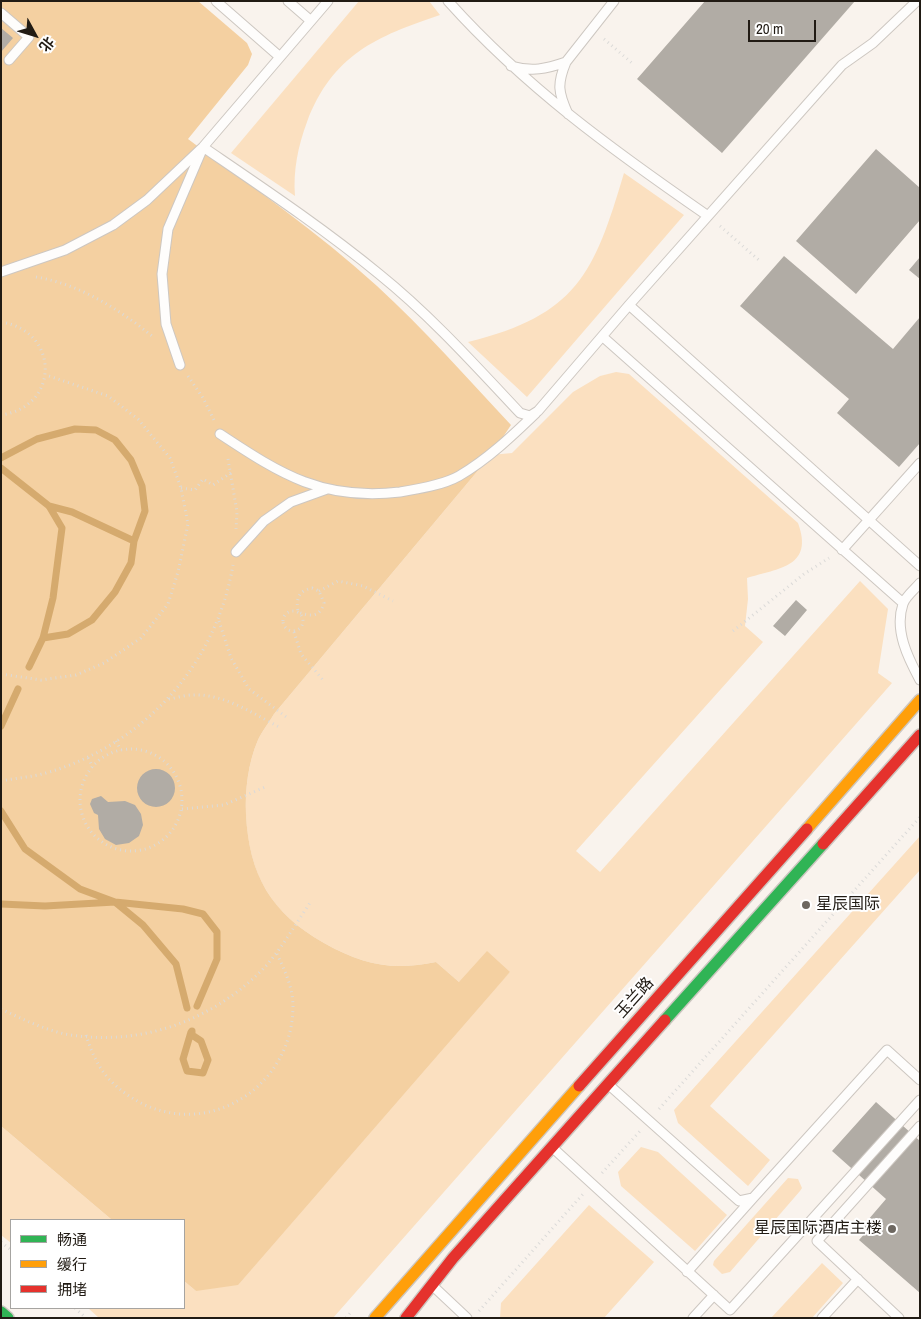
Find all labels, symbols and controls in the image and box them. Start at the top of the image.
north arrow [10,10,60,60]
scale bar [751,10,818,42]
text: 20 m [756,18,783,39]
text: 北 [35,33,58,56]
place label: 星辰国际 [816,895,880,915]
marker: 星辰国际 [800,899,812,911]
street label: 玉兰路 [612,974,658,1022]
legend [10,1219,185,1309]
place label: 星辰国际酒店主楼 [754,1219,882,1239]
marker: 星辰国际酒店主楼 [886,1223,898,1235]
text: 畅通 [57,1229,87,1250]
text: 缓行 [57,1254,87,1275]
text: 拥堵 [57,1279,87,1300]

